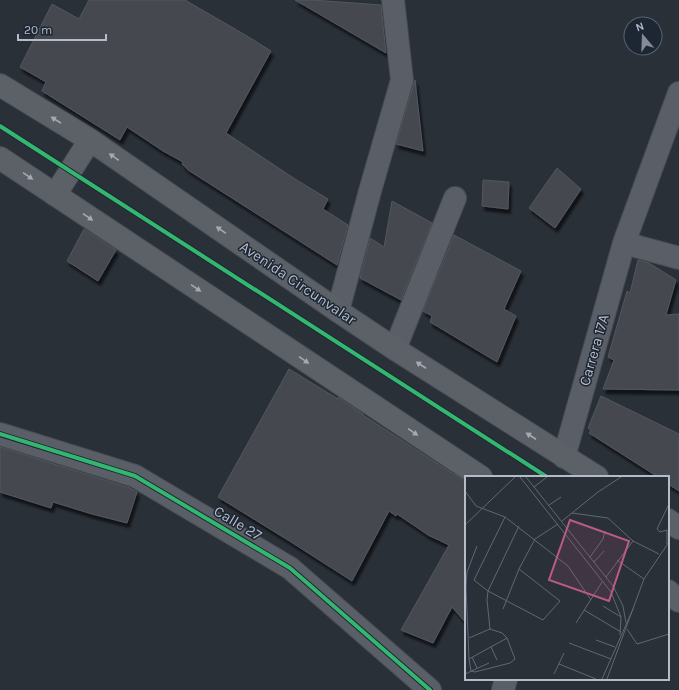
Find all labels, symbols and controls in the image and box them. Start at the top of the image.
scale bar [18,16,106,42]
north arrow [623,16,663,56]
text: N [634,20,646,34]
text: 20 m [24,23,52,37]
one-way arrow [50,116,62,123]
one-way arrow [108,153,119,161]
one-way arrow [22,172,33,180]
one-way arrow [83,213,93,221]
one-way arrow [216,226,226,234]
street label: Avenida Circunvalar [236,237,360,329]
one-way arrow [190,285,202,292]
street label: Carrera 17A [575,312,613,388]
one-way arrow [299,356,310,364]
one-way arrow [416,362,427,369]
one-way arrow [408,428,418,436]
one-way arrow [525,432,537,439]
inset map [465,476,669,680]
street label: Calle 27 [211,502,265,544]

